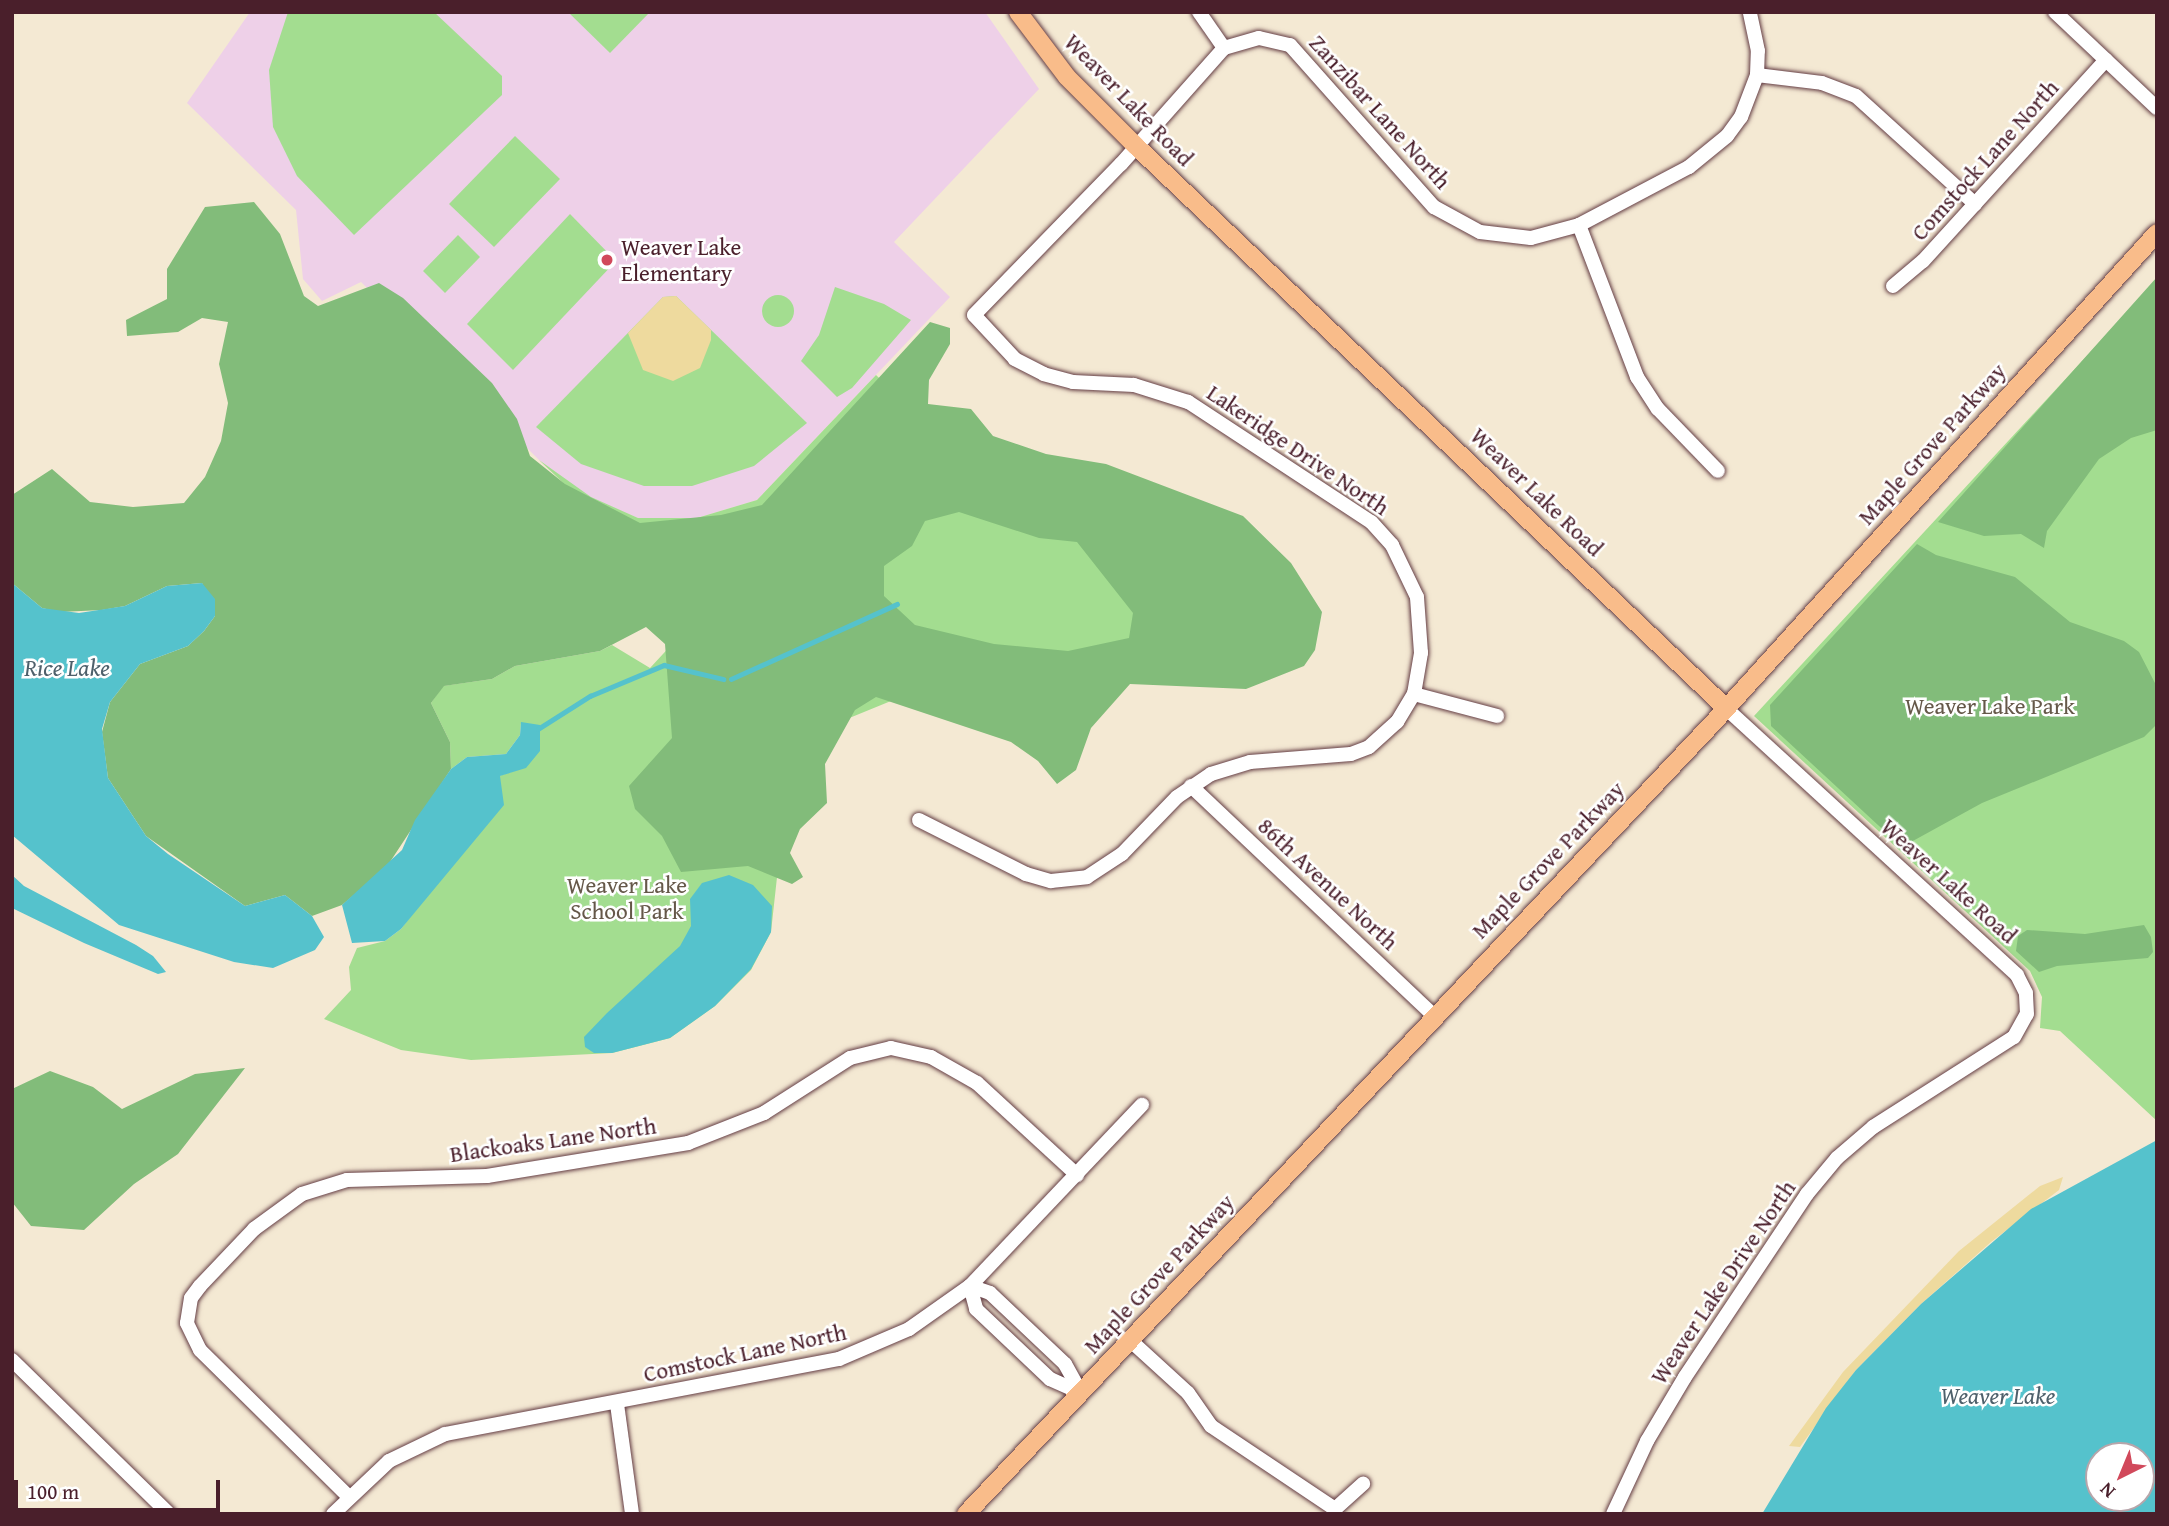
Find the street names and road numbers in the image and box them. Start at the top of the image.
street label: Weaver Lake Road [1059,28,1199,172]
street label: Zanzibar Lane North [1304,29,1456,195]
street label: Comstock Lane North [1906,74,2064,246]
street label: Maple Grove Parkway [1852,358,2012,530]
street label: Lakeridge Drive North [1202,379,1394,521]
street label: Weaver Lake Road [1465,422,1609,562]
street label: Maple Grove Parkway [1466,776,1630,944]
street label: 86th Avenue North [1252,812,1404,956]
street label: Weaver Lake Road [1875,813,2023,949]
street label: Blackoaks Lane North [448,1112,658,1168]
street label: Weaver Lake Drive North [1645,1175,1801,1389]
street label: Maple Grove Parkway [1078,1189,1240,1359]
street label: Comstock Lane North [641,1318,849,1388]

